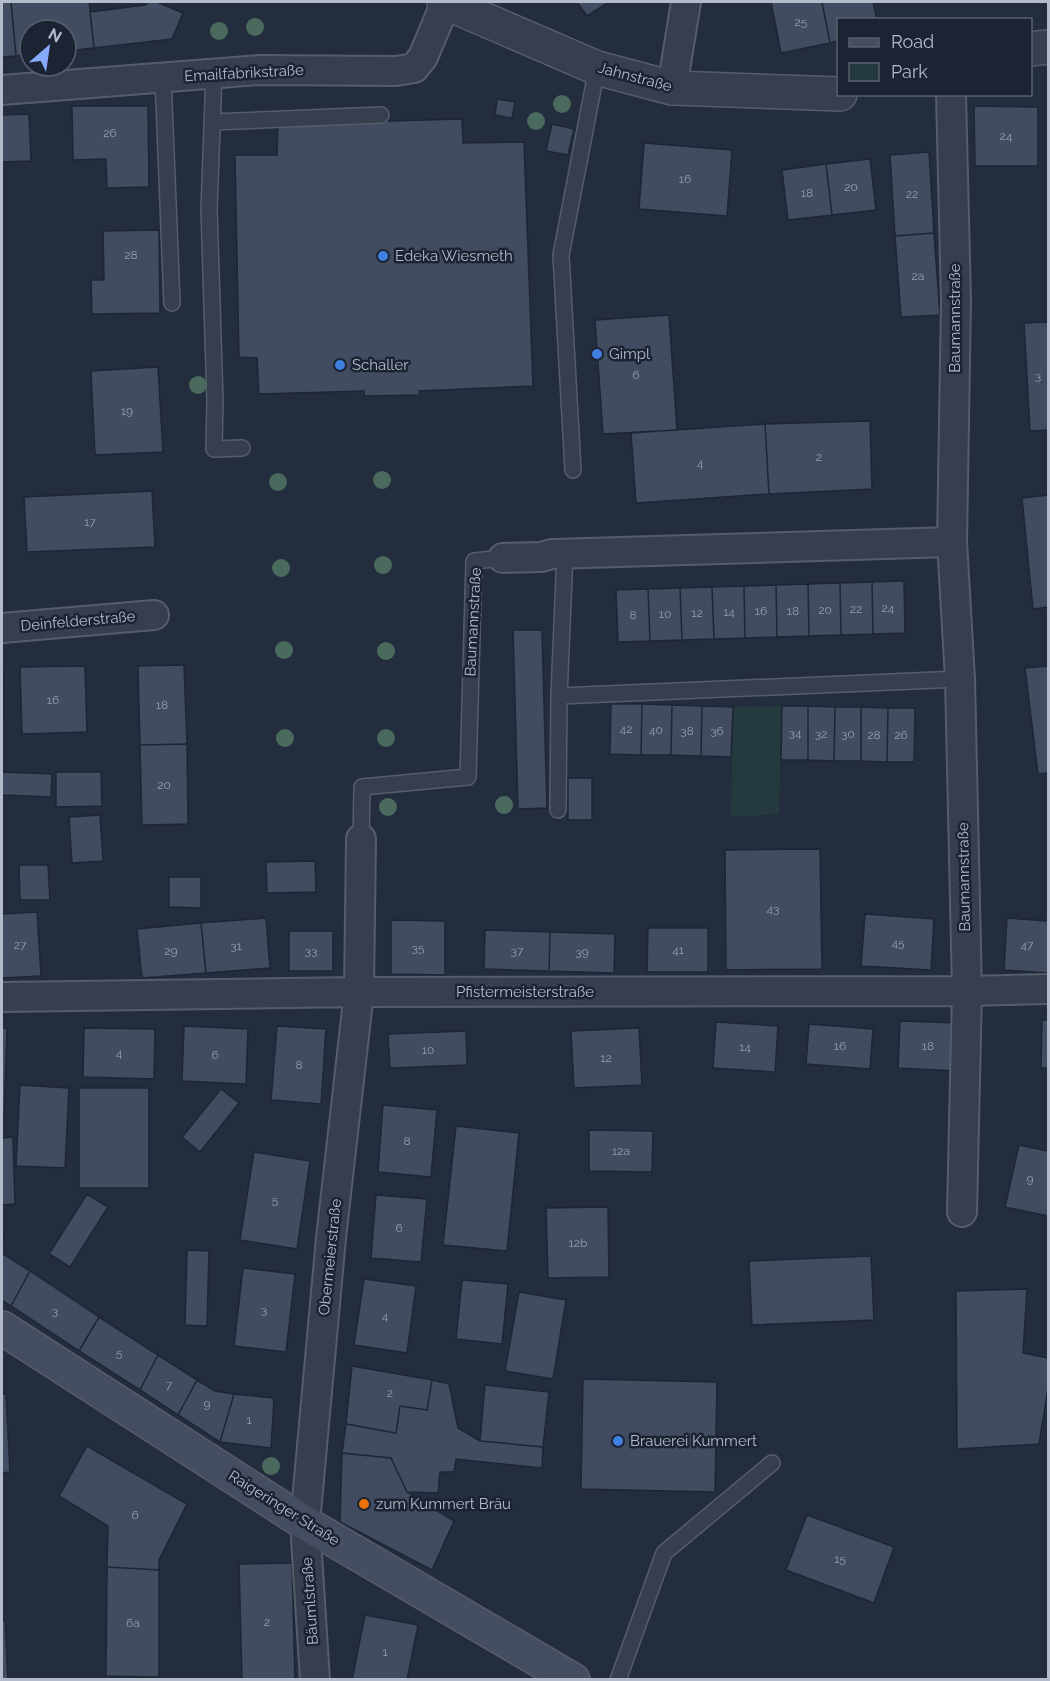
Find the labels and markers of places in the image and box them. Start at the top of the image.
place label: Edeka Wiesmeth [395,247,513,265]
marker: Edeka Wiesmeth [376,249,390,263]
place label: Gimpl [609,345,651,363]
marker: Gimpl [590,347,604,361]
place label: Schaller [352,356,409,374]
marker: Schaller [333,358,347,372]
place label: Brauerei Kummert [630,1432,757,1450]
marker: Brauerei Kummert [611,1434,625,1448]
place label: zum Kummert Bräu [376,1495,511,1513]
marker: zum Kummert Bräu [357,1497,371,1511]

